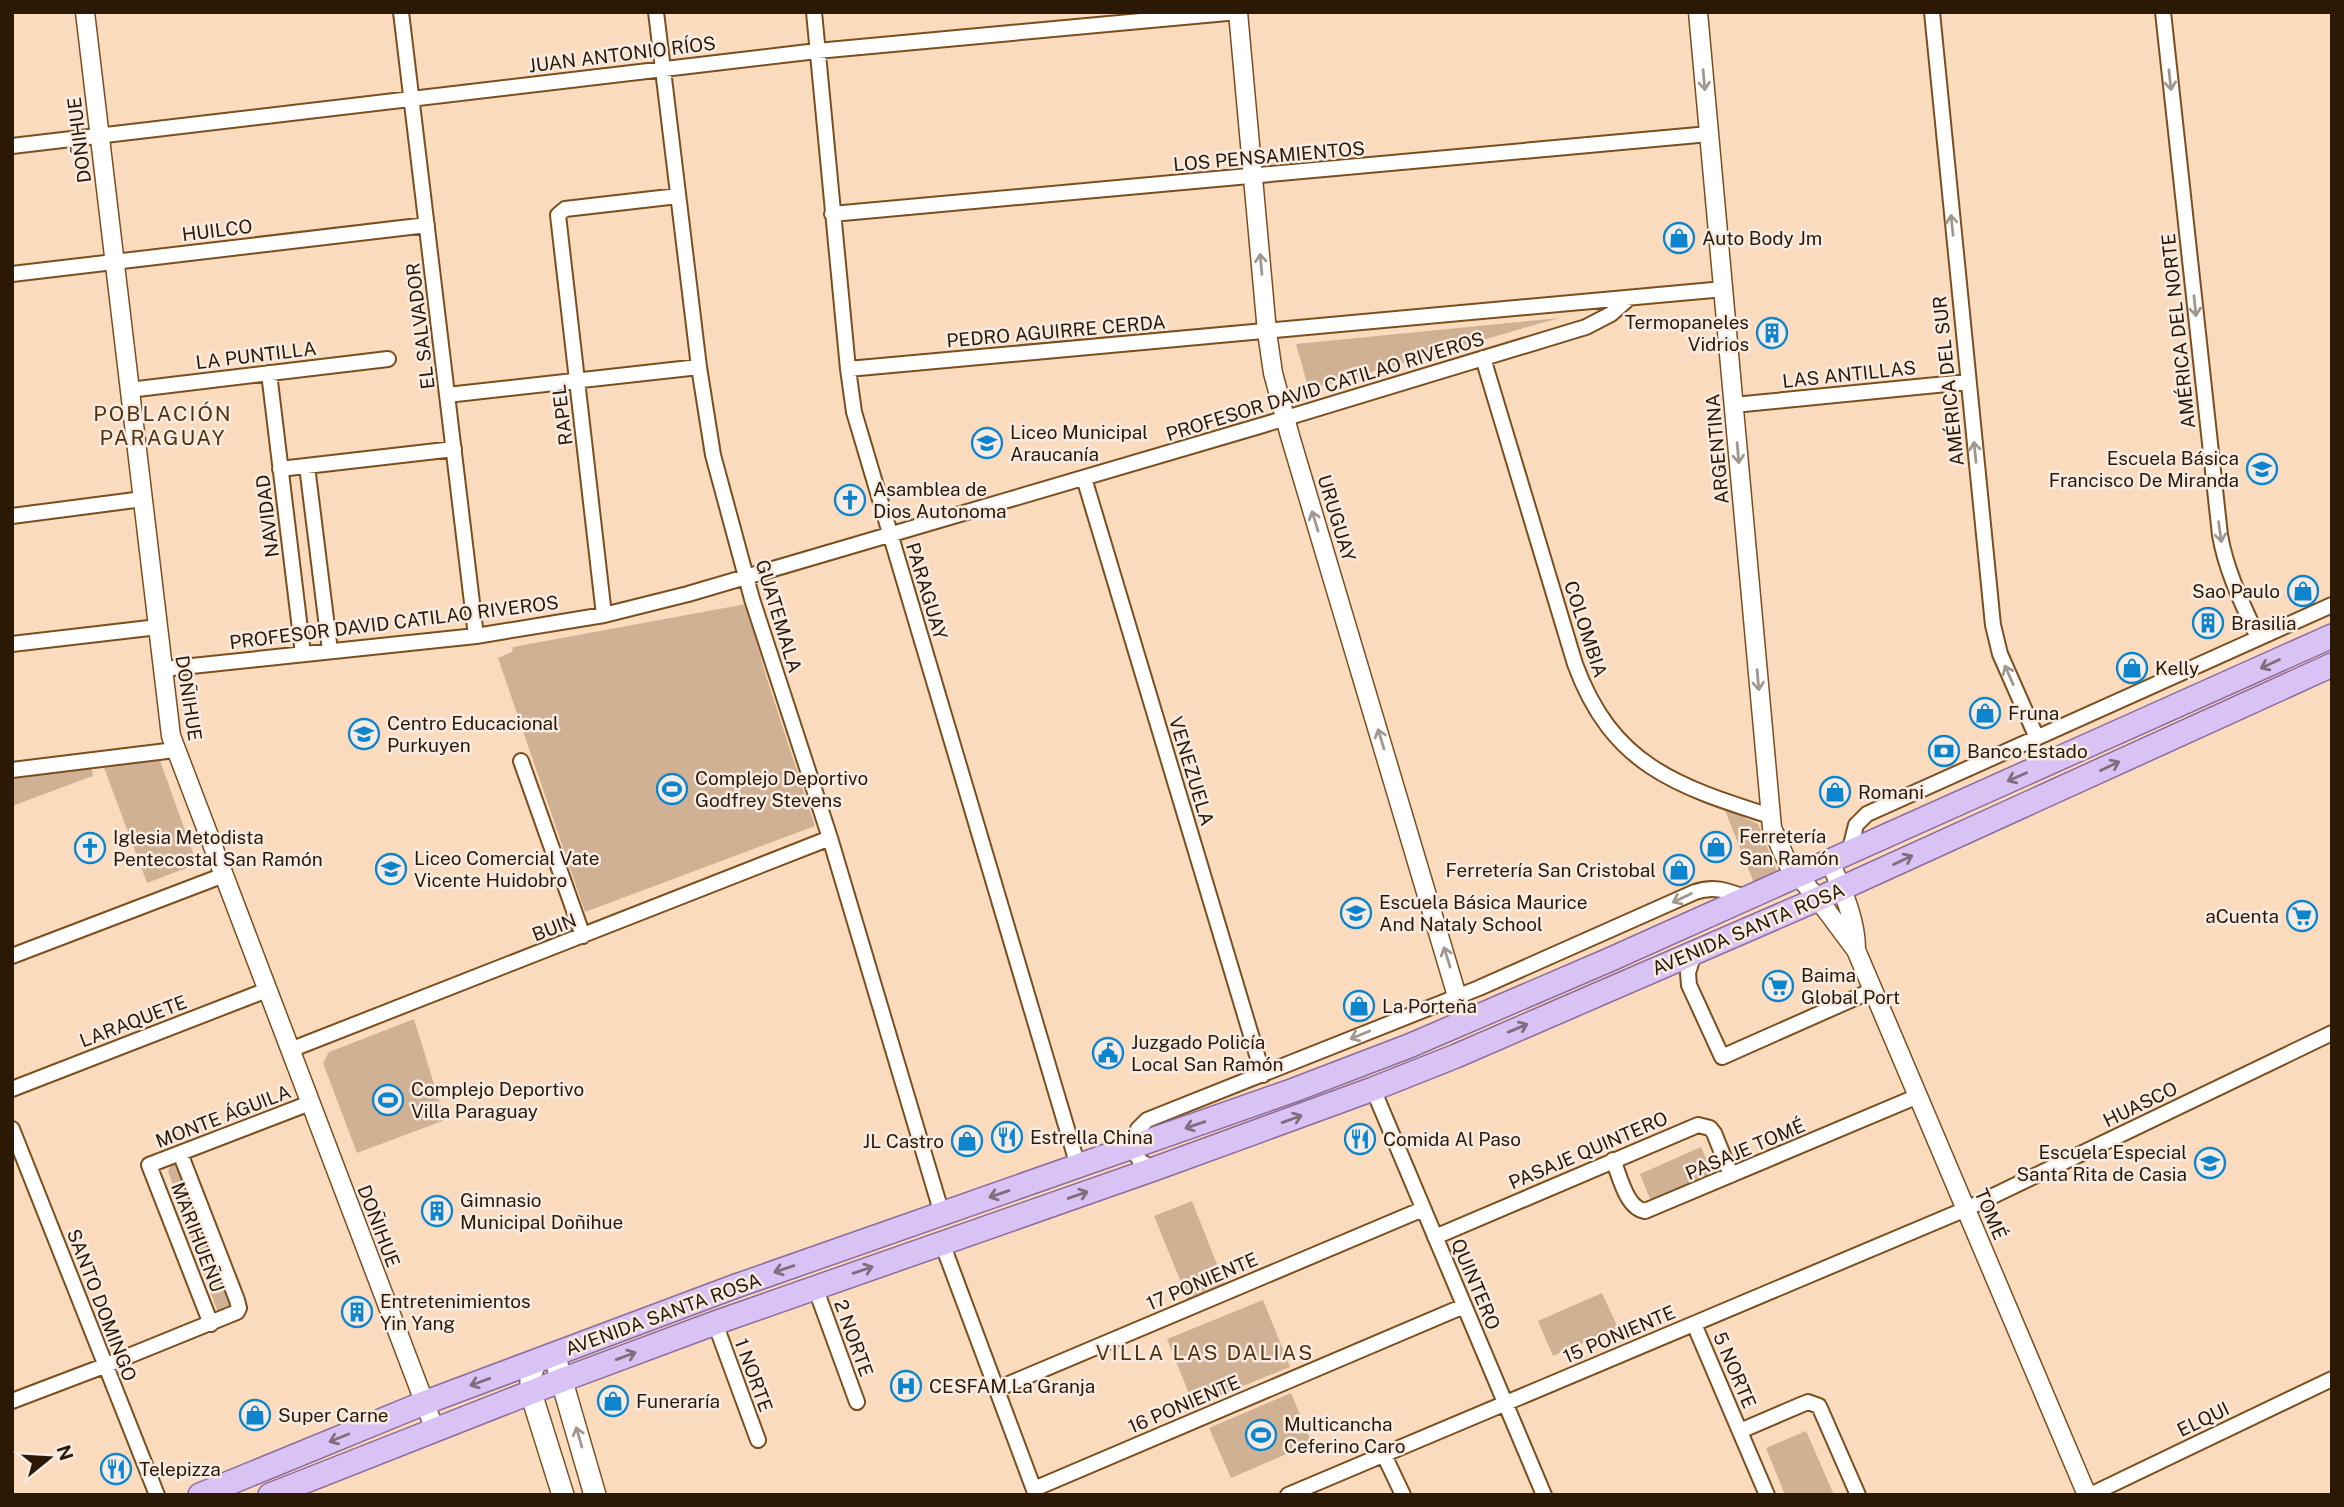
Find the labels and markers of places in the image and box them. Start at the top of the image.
shop icon: Auto Body Jm [1662,221,1696,255]
place label: Auto Body Jm [1702,227,1822,249]
place label: Termopaneles Vidrios [1625,311,1749,355]
building icon: Termopaneles Vidrios [1755,316,1789,350]
place label: Liceo Municipal Araucanía [1010,421,1148,465]
school or university icon: Liceo Municipal Araucanía [970,426,1004,460]
place label: Escuela Básica Francisco De Miranda [2049,447,2239,491]
school or university icon: Escuela Básica Francisco De Miranda [2245,452,2279,486]
place label: Asamblea de Dios Autonoma [873,478,1007,522]
church icon: Asamblea de Dios Autonoma [833,483,867,517]
shop icon: Sao Paulo [2286,574,2320,608]
place label: Sao Paulo [2192,580,2280,602]
building icon: Brasilia [2191,606,2225,640]
place label: Brasilia [2231,612,2297,634]
shop icon: Kelly [2115,651,2149,685]
place label: Kelly [2155,657,2199,679]
shop icon: Fruna [1968,696,2002,730]
place label: Fruna [2008,702,2059,724]
place label: Centro Educacional Purkuyen [387,712,559,756]
school or university icon: Centro Educacional Purkuyen [347,717,381,751]
bank icon: Banco Estado [1927,734,1961,768]
place label: Banco Estado [1967,740,2088,762]
place label: Complejo Deportivo Godfrey Stevens [695,767,868,811]
sports icon: Complejo Deportivo Godfrey Stevens [655,772,689,806]
shop icon: Romani [1818,775,1852,809]
place label: Romani [1858,781,1924,803]
place label: Ferretería San Ramón [1739,825,1839,869]
place label: Iglesia Metodista Pentecostal San Ramón [113,826,323,870]
shop icon: Ferretería San Ramón [1699,830,1733,864]
church icon: Iglesia Metodista Pentecostal San Ramón [73,831,107,865]
place label: Liceo Comercial Vate Vicente Huidobro [414,847,600,891]
school or university icon: Liceo Comercial Vate Vicente Huidobro [374,852,408,886]
shop icon: Ferretería San Cristobal [1662,853,1696,887]
place label: Ferretería San Cristobal [1445,859,1656,881]
place label: Escuela Básica Maurice And Nataly School [1379,891,1587,935]
school or university icon: Escuela Básica Maurice And Nataly School [1339,896,1373,930]
supermarket icon: aCuenta [2285,899,2319,933]
place label: aCuenta [2205,905,2279,927]
place label: Baima Global Port [1801,964,1900,1008]
supermarket icon: Baima Global Port [1761,969,1795,1003]
shop icon: La Porteña [1342,989,1376,1023]
place label: La Porteña [1382,995,1477,1017]
place label: Juzgado Policía Local San Ramón [1131,1031,1284,1075]
public building icon: Juzgado Policía Local San Ramón [1091,1036,1125,1070]
place label: Complejo Deportivo Villa Paraguay [411,1078,584,1122]
sports icon: Complejo Deportivo Villa Paraguay [371,1083,405,1117]
restaurant icon: Estrella China [990,1120,1024,1154]
restaurant icon: Comida Al Paso [1343,1122,1377,1156]
shop icon: JL Castro [950,1124,984,1158]
place label: Estrella China [1030,1126,1153,1148]
place label: Comida Al Paso [1383,1128,1521,1150]
place label: JL Castro [863,1130,944,1152]
place label: Escuela Especial Santa Rita de Casia [2016,1141,2187,1185]
school or university icon: Escuela Especial Santa Rita de Casia [2193,1146,2227,1180]
place label: Gimnasio Municipal Doñihue [460,1189,623,1233]
building icon: Gimnasio Municipal Doñihue [420,1194,454,1228]
place label: Entretenimientos Yin Yang [380,1290,531,1334]
building icon: Entretenimientos Yin Yang [340,1295,374,1329]
hospital icon: CESFAM La Granja [889,1369,923,1403]
place label: CESFAM La Granja [929,1375,1095,1397]
shop icon: Funeraría [596,1384,630,1418]
place label: Funeraría [636,1390,720,1412]
shop icon: Super Carne [238,1398,272,1432]
place label: Super Carne [278,1404,389,1426]
place label: Multicancha Ceferino Caro [1284,1413,1406,1457]
sports icon: Multicancha Ceferino Caro [1244,1418,1278,1452]
restaurant icon: Telepizza [99,1452,133,1486]
place label: Telepizza [139,1458,221,1480]

